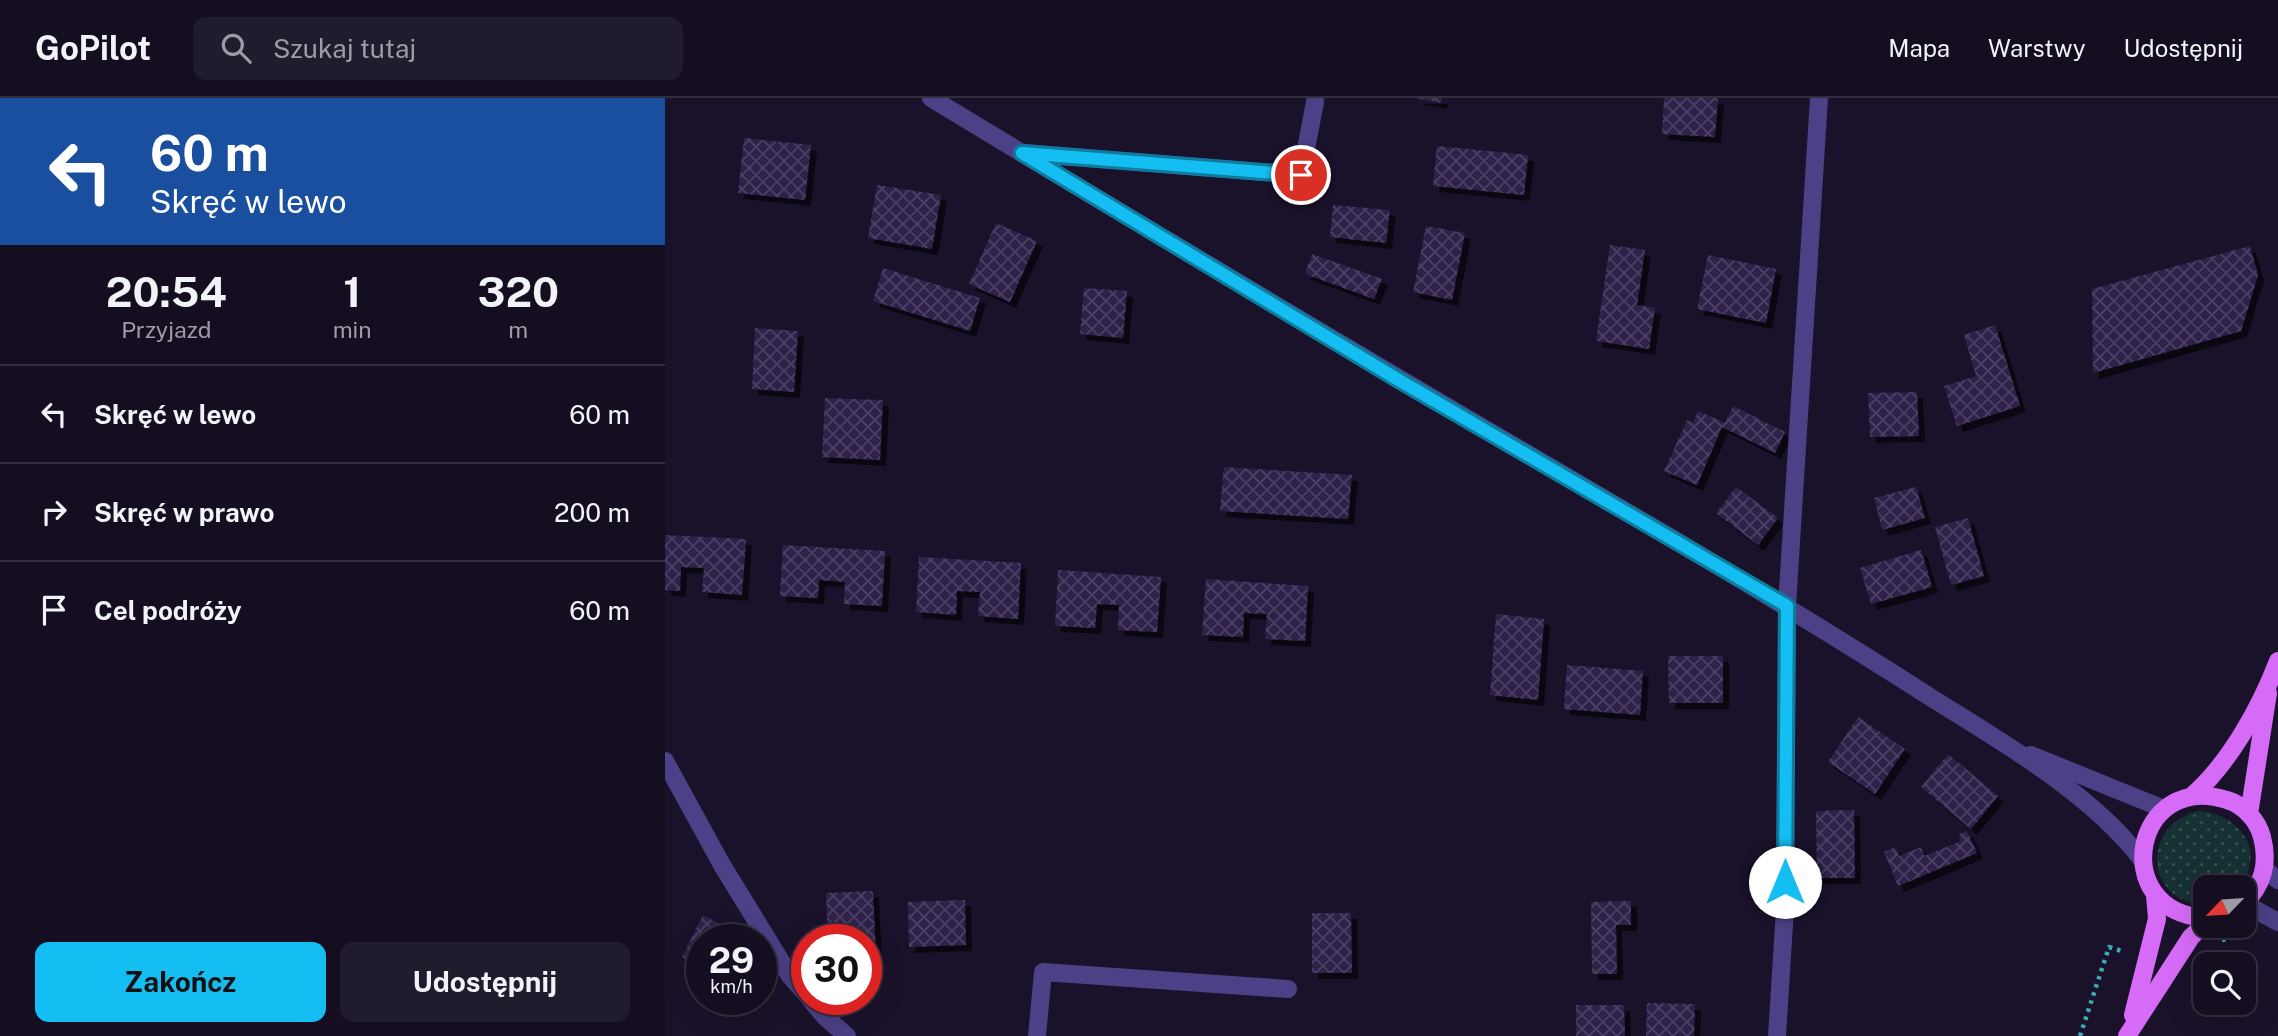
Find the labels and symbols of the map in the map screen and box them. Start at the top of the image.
pin [1271,145,1331,205]
position arrow [1748,845,1822,919]
north arrow [2193,875,2256,938]
speed limit sign: 30 [791,924,882,1015]

